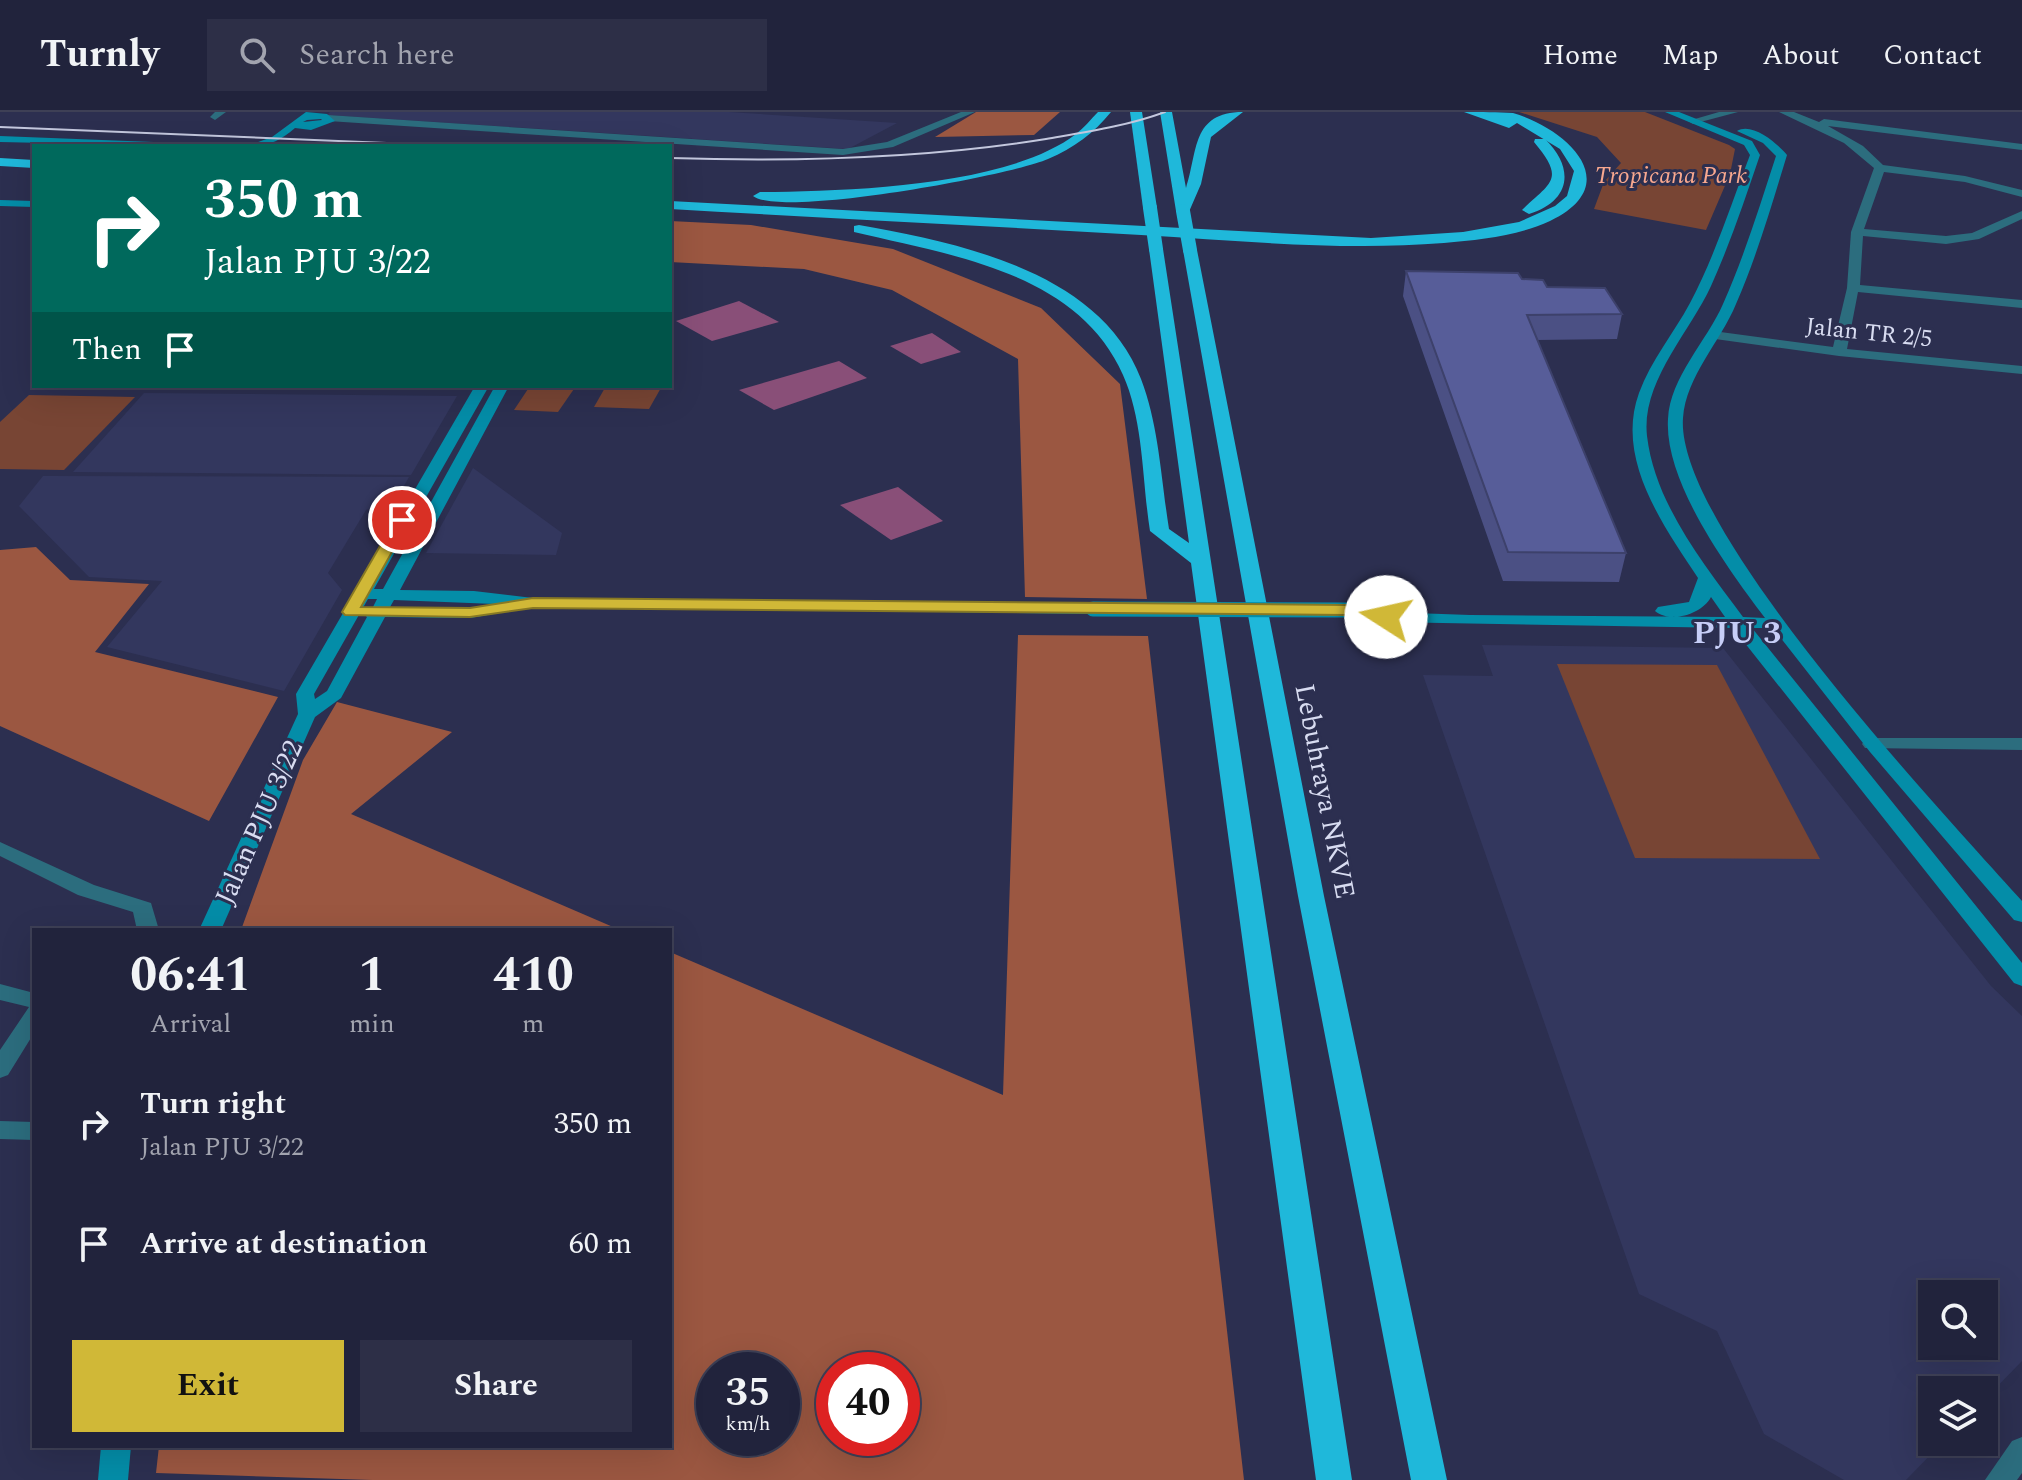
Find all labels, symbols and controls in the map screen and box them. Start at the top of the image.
search box [207,19,767,91]
text: Turnly [40,26,159,84]
text: Search here [299,32,455,78]
icon: search [235,33,279,77]
text: Home [1542,34,1618,77]
text: Map [1662,34,1718,77]
text: About [1762,34,1839,77]
text: Contact [1883,34,1982,77]
text: 350 m [204,158,363,243]
park label: Tropicana Park [1595,158,1747,194]
icon: right [72,176,176,280]
text: Jalan PJU 3/22 [204,235,431,290]
street label: Jalan TR 2/5 [1804,308,1934,358]
text: Then [72,327,142,373]
icon: arrive [158,328,202,372]
pin [368,486,436,554]
icon: arrive [380,498,424,542]
position arrow [1344,575,1428,659]
district label: PJU 3 [1693,609,1781,658]
street label: Lebuhraya NKVE [1283,680,1366,903]
street label: Jalan PJU 3/22 [204,733,315,912]
text: 06:41 [130,939,251,1012]
text: 1 [358,939,385,1012]
text: 410 [493,939,574,1012]
text: Arrival [150,1004,231,1044]
text: min [349,1004,395,1044]
text: m [522,1004,544,1044]
text: Turn right [140,1081,286,1127]
text: 350 m [554,1101,632,1147]
icon: right [72,1102,116,1146]
text: Jalan PJU 3/22 [140,1127,304,1167]
text: Arrive at destination [140,1221,427,1267]
text: 60 m [569,1221,632,1267]
icon: arrive [72,1222,116,1266]
map controls [1918,1280,1998,1456]
button: search [1918,1280,1998,1360]
button: Exit [72,1340,344,1432]
button: Share [360,1340,632,1432]
speed limit sign: 40 [816,1352,920,1456]
text: 35 [726,1363,770,1424]
button: layers [1918,1376,1998,1456]
text: km/h [726,1409,771,1439]

